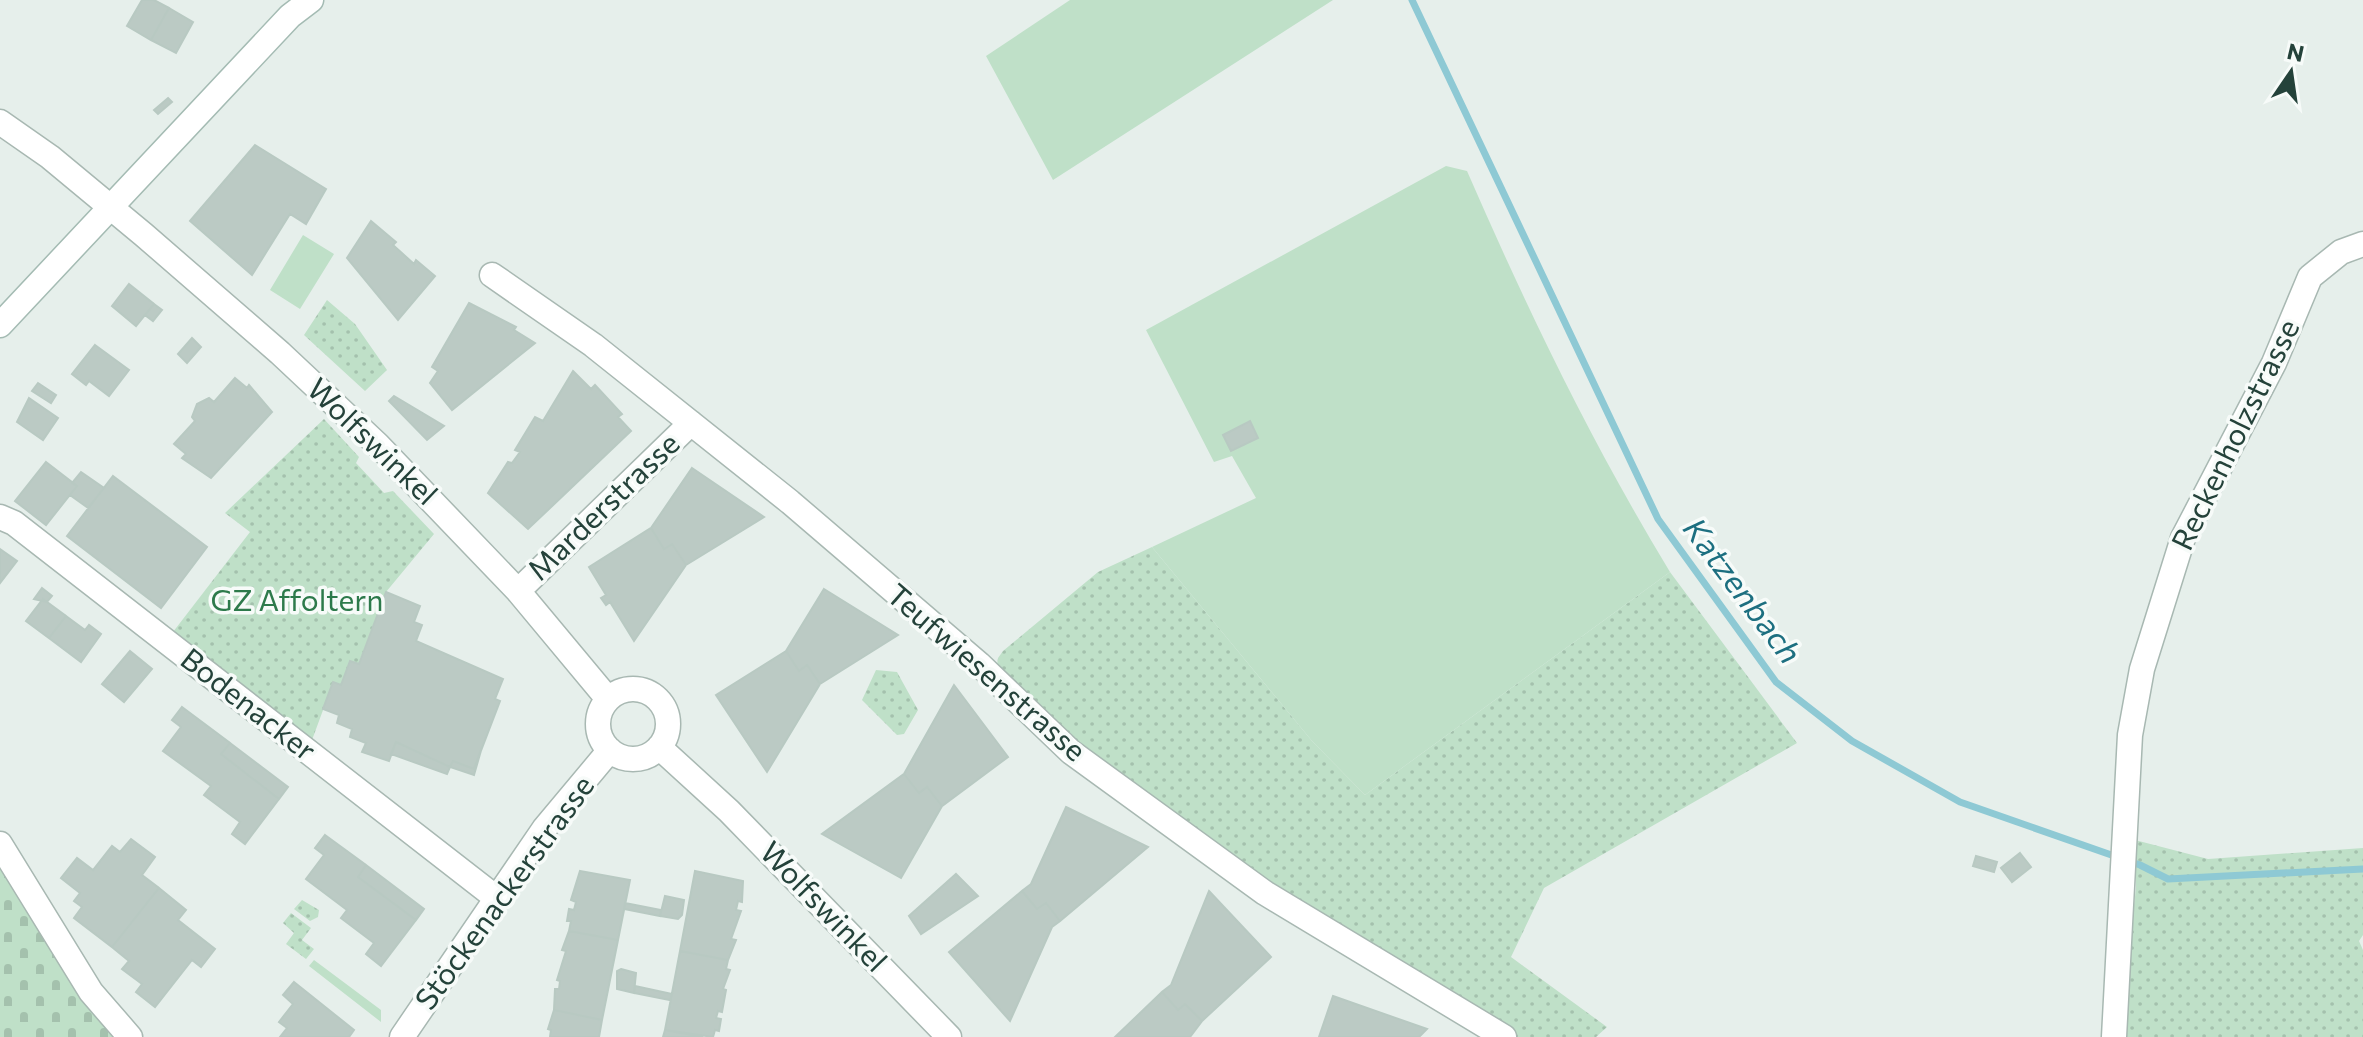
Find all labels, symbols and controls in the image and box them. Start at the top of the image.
north arrow [2251,32,2331,112]
text: N [2285,37,2307,67]
street label: Reckenholzstrasse [2162,312,2306,555]
street label: Wolfswinkel [301,369,447,511]
street label: Marderstrasse [519,424,686,587]
water label: Katzenbach [1676,509,1811,671]
street label: Teufwiesenstrasse [880,575,1095,768]
park label: GZ Affoltern [211,580,383,617]
street label: Bodenacker [174,639,325,767]
street label: Stöckenackerstrasse [406,767,600,1016]
street label: Wolfswinkel [754,832,896,978]

